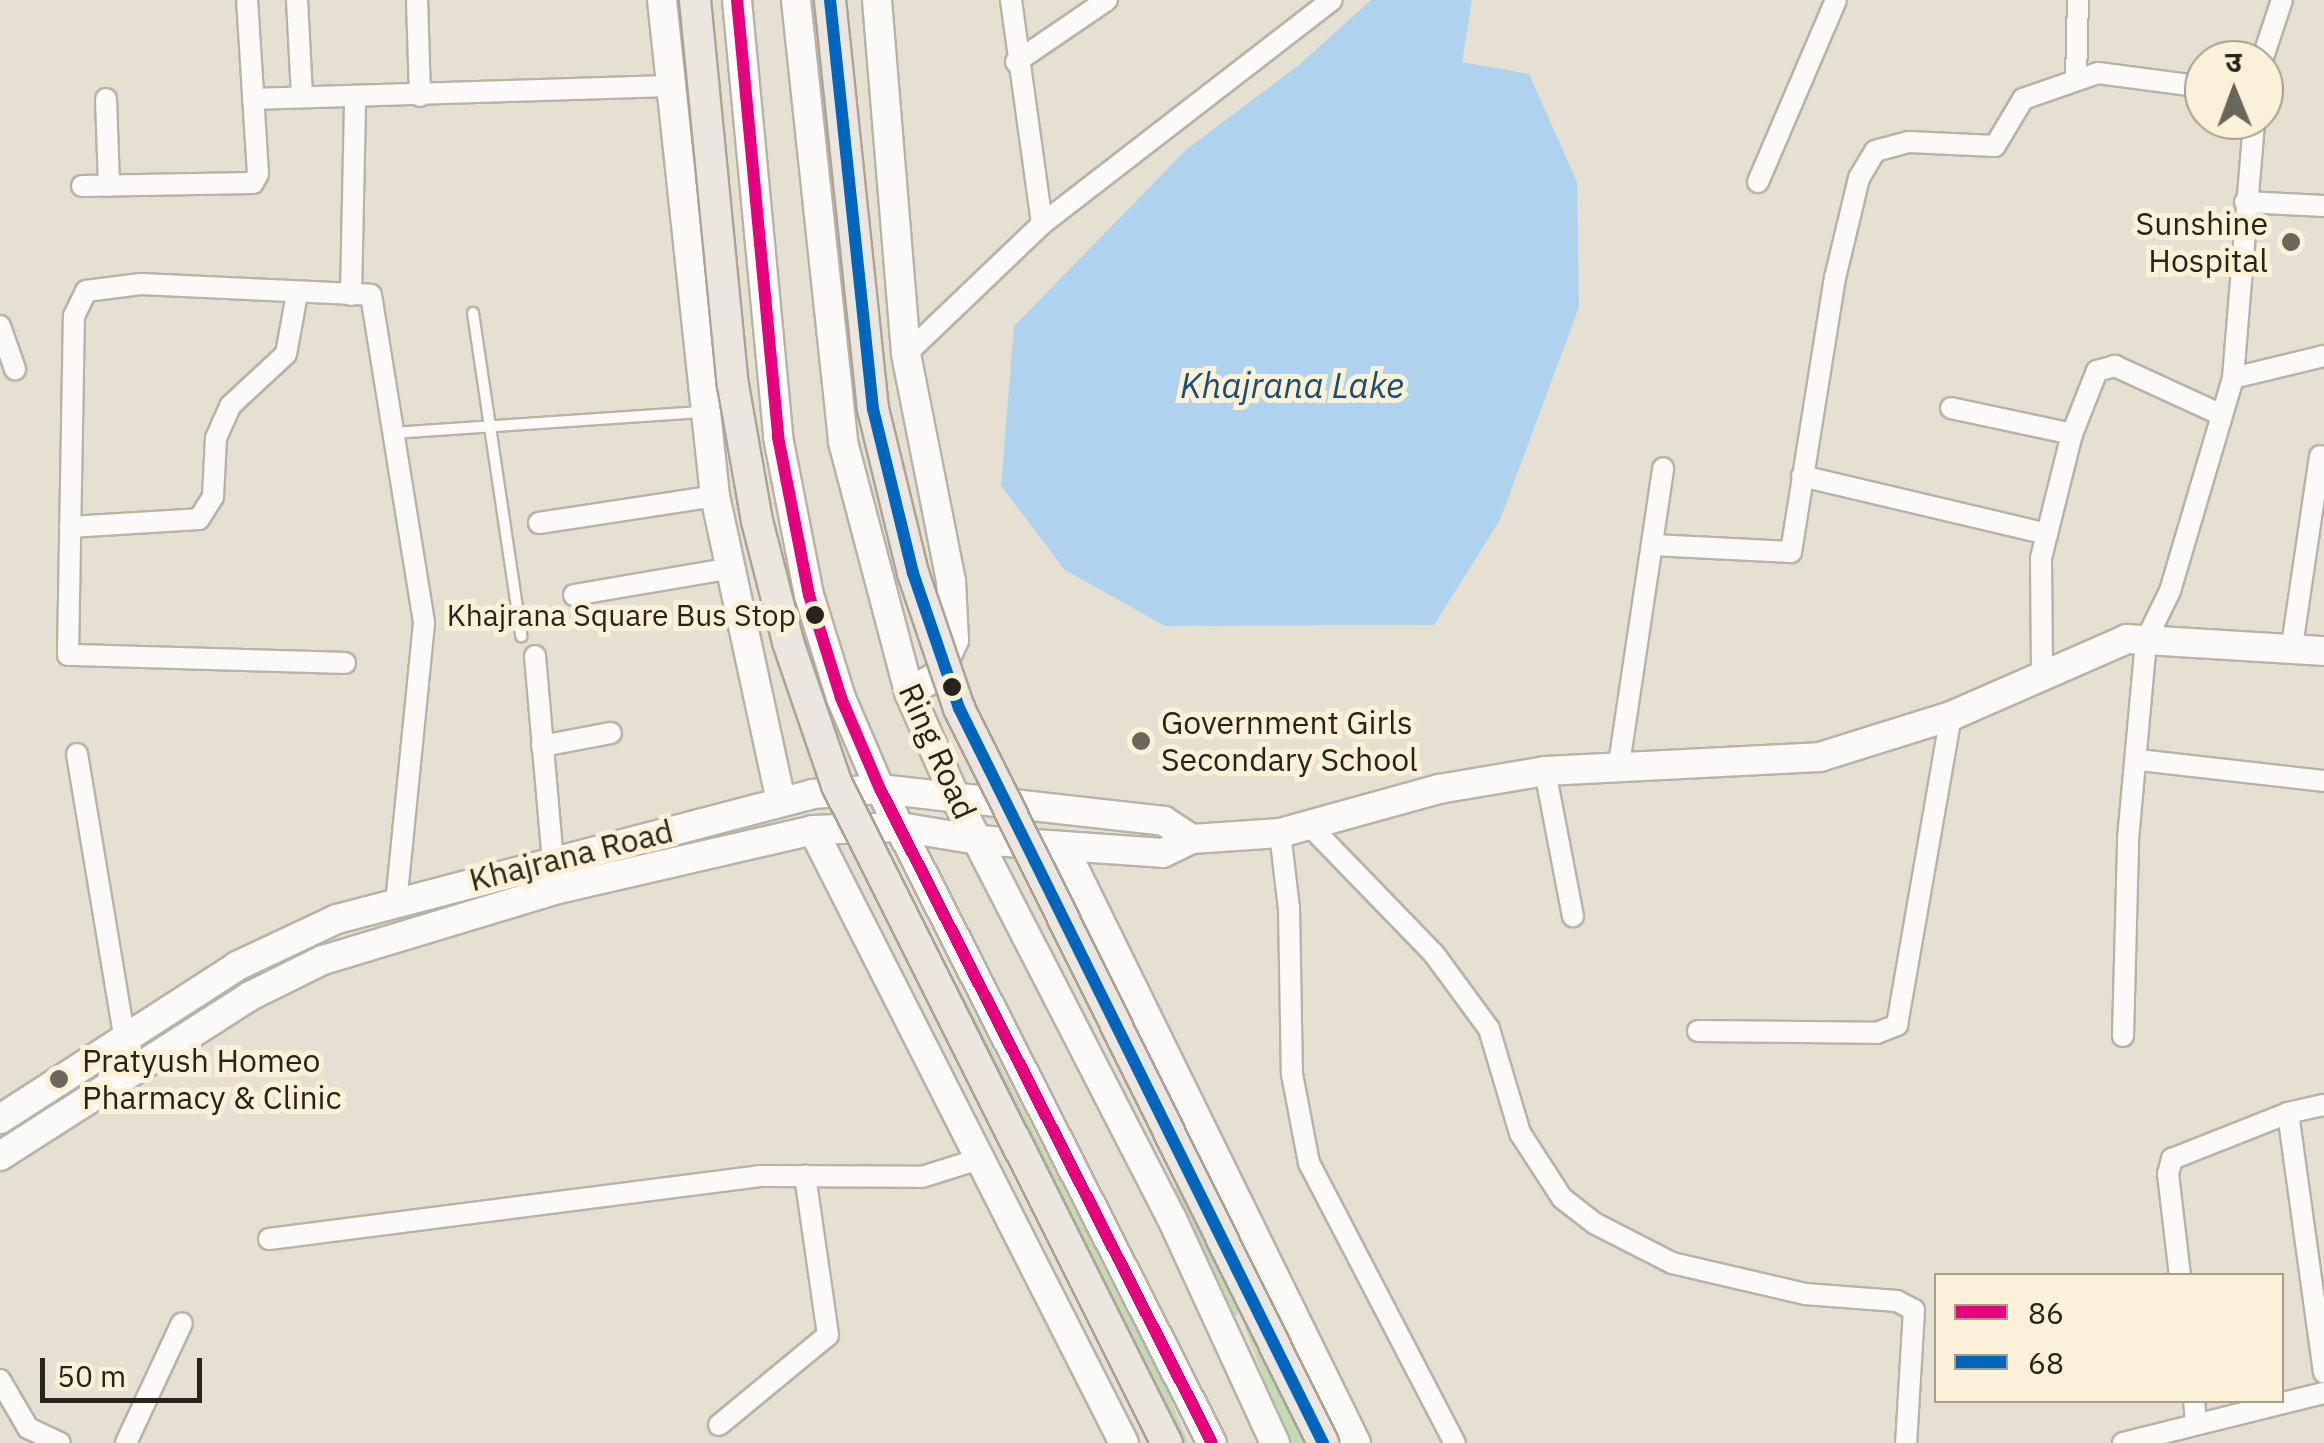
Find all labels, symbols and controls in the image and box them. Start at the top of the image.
north arrow [2184,40,2284,140]
text: उ [2225,43,2242,80]
place label: Sunshine Hospital [2136,205,2268,280]
marker: Sunshine Hospital [2278,229,2304,255]
water label: Khajrana Lake [1180,364,1404,406]
place label: Khajrana Square Bus Stop [447,597,796,633]
marker: Khajrana Square Bus Stop [805,605,825,625]
street label: Ring Road [891,677,985,825]
unlabelled marker [942,677,962,697]
place label: Government Girls Secondary School [1161,704,1418,779]
marker: Government Girls Secondary School [1130,730,1152,752]
street label: Khajrana Road [465,811,677,899]
place label: Pratyush Homeo Pharmacy & Clinic [82,1042,342,1117]
marker: Pratyush Homeo Pharmacy & Clinic [46,1066,72,1092]
legend [1934,1273,2284,1403]
text: 86 [2028,1293,2064,1332]
scale bar [45,1338,208,1400]
text: 68 [2028,1343,2064,1382]
text: 50 m [57,1356,126,1395]

